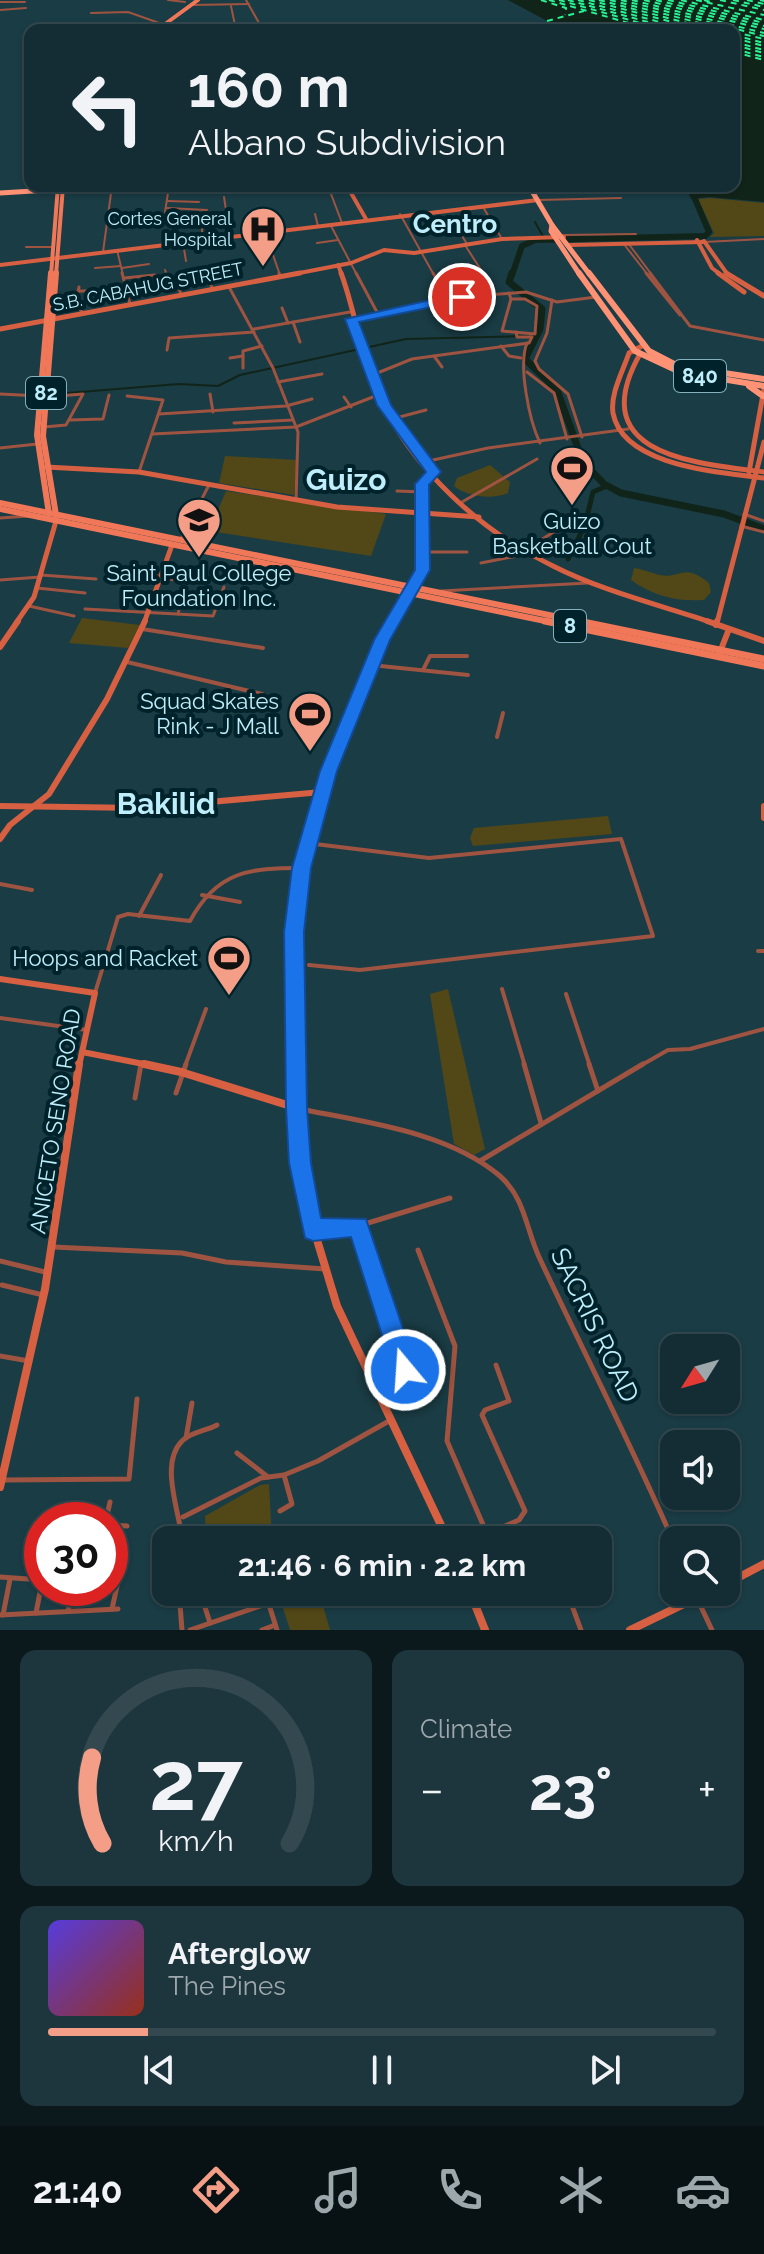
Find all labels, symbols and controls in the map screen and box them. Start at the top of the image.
text: 160 m [188,54,350,120]
icon: left [56,56,160,160]
text: Albano Subdivision [188,121,506,163]
hospital icon: Cortes General Hospital [239,205,287,268]
place label: Cortes General Hospital [107,208,232,250]
district label: Centro [413,209,497,239]
street label: S.B. CABAHUG STREET [51,258,245,315]
pin [428,263,496,331]
icon: arrive [440,275,484,319]
road number: 840 [674,360,726,392]
road number: 82 [26,377,66,409]
sports icon: Guizo Basketball Cout [548,444,596,507]
district label: Guizo [306,462,386,497]
school or university icon: Saint Paul College Foundation Inc. [175,496,223,559]
place label: Guizo Basketball Cout [492,508,652,559]
place label: Saint Paul College Foundation Inc. [107,560,292,611]
road number: 8 [554,610,586,642]
place label: Squad Skates Rink - J Mall [140,688,279,739]
sports icon: Squad Skates Rink - J Mall [286,690,334,753]
district label: Bakilid [117,786,215,821]
sports icon: Hoops and Racket [205,934,253,997]
place label: Hoops and Racket [12,945,199,971]
street label: ANICETO SENO ROAD [24,1007,86,1235]
street label: SACRIS ROAD [545,1243,645,1407]
position arrow [363,1328,447,1412]
north arrow [660,1334,740,1414]
map controls [660,1334,740,1606]
button: sound [660,1430,740,1510]
speed limit sign: 30 [24,1502,128,1606]
button: search [660,1526,740,1606]
text: 21:46 · 6 min · 2.2 km [238,1548,526,1583]
text: Climate [420,1714,512,1744]
text: 27 [149,1732,243,1829]
text: 23° [529,1754,612,1824]
text: − [420,1764,444,1815]
text: + [698,1764,716,1815]
text: km/h [158,1824,234,1858]
text: Afterglow [168,1936,311,1971]
text: The Pines [168,1971,286,2001]
icon: previous [137,2048,181,2092]
icon: pause [360,2048,404,2092]
icon: next [583,2048,627,2092]
icon: directions [188,2162,244,2218]
icon: music [310,2162,366,2218]
icon: phone [432,2162,488,2218]
icon: climate [553,2162,609,2218]
icon: car [675,2162,731,2218]
text: 21:40 [33,2169,123,2211]

